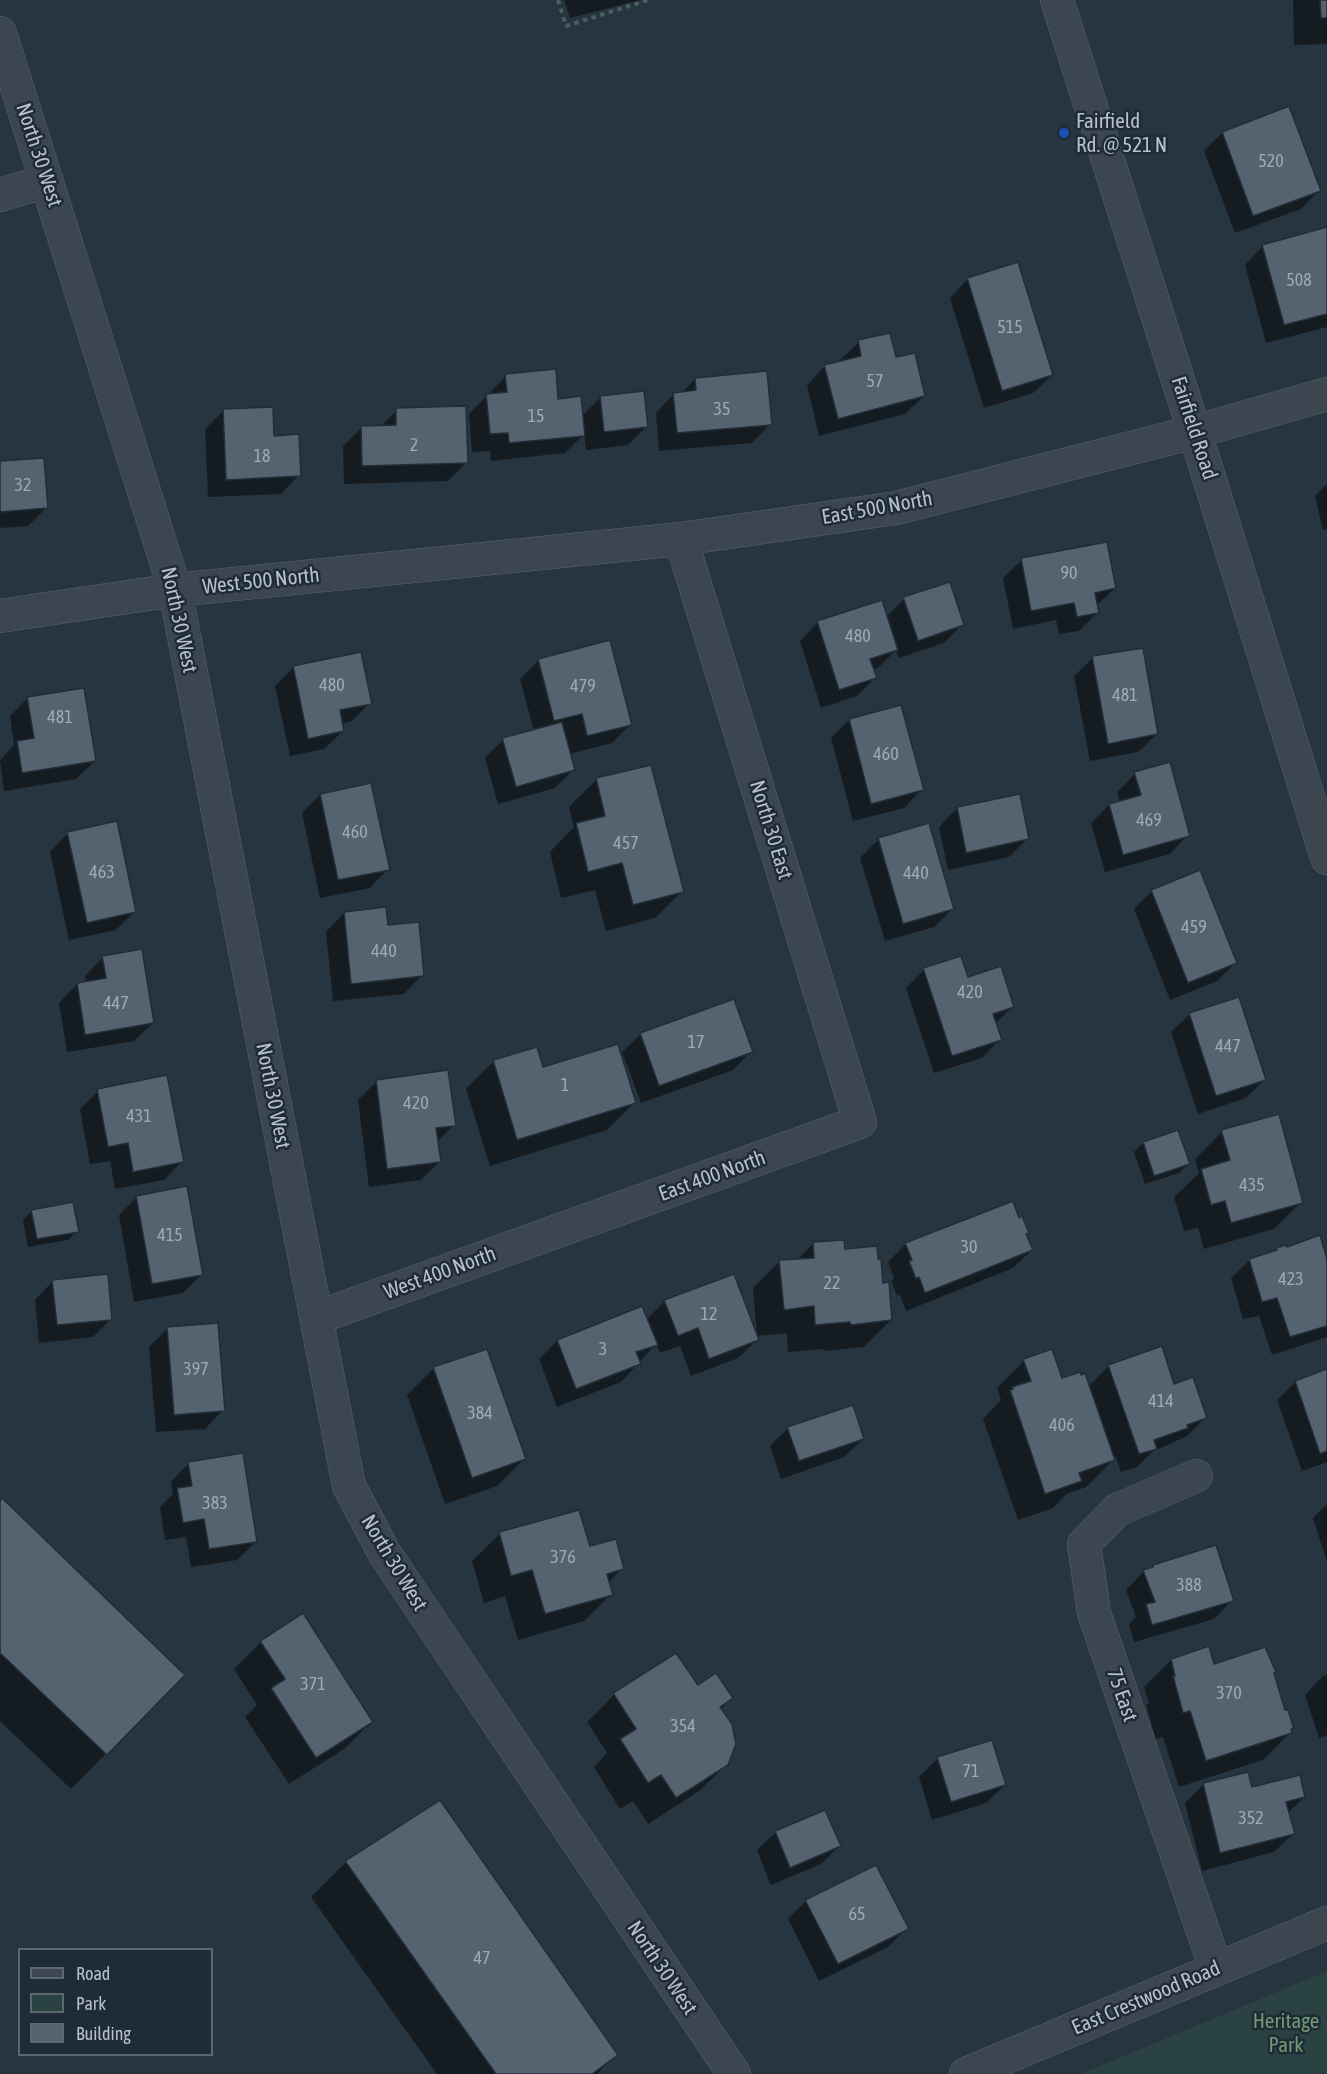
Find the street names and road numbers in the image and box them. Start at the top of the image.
street label: North 30 West [10,100,68,210]
street label: Fairfield Road [1165,373,1223,483]
street label: East 500 North [820,486,934,530]
street label: West 500 North [201,562,321,600]
street label: North 30 West [155,565,203,675]
street label: North 30 East [744,777,798,883]
street label: North 30 West [250,1041,296,1151]
street label: East 400 North [655,1145,769,1207]
street label: West 400 North [381,1241,499,1305]
street label: North 30 West [356,1510,432,1616]
street label: 75 East [1101,1665,1143,1725]
street label: North 30 West [621,1916,703,2020]
street label: East Crestwood Road [1068,1955,1224,2041]

